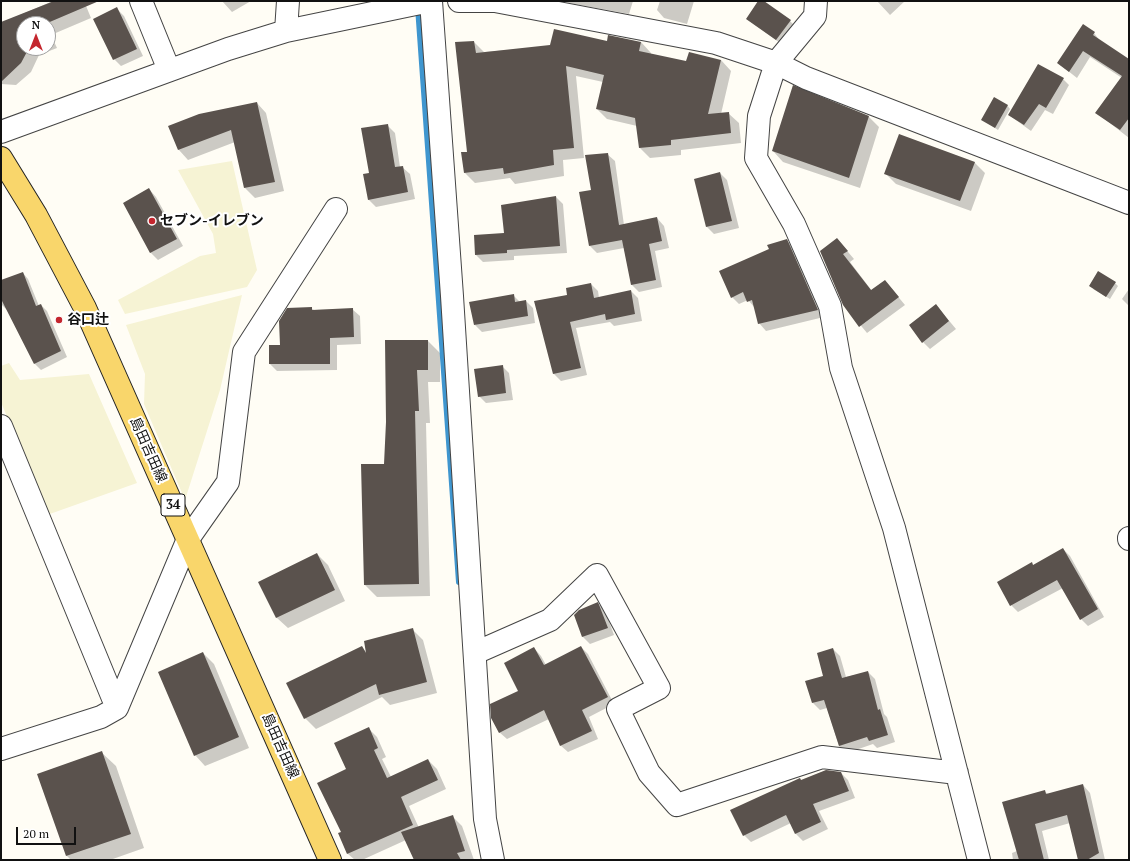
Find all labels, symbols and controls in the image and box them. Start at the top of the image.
north arrow [16,16,56,56]
text: N [32,18,40,32]
place label: セブン-イレブン [160,213,264,229]
marker: セブン-イレブン [147,216,157,226]
place label: 谷口辻 [67,312,109,328]
marker: 谷口辻 [54,315,64,325]
street label: 島田吉田線 [126,415,170,485]
road number: 34 [161,494,185,516]
street label: 島田吉田線 [258,711,302,781]
scale bar [18,819,78,845]
text: 20 m [23,826,49,841]

